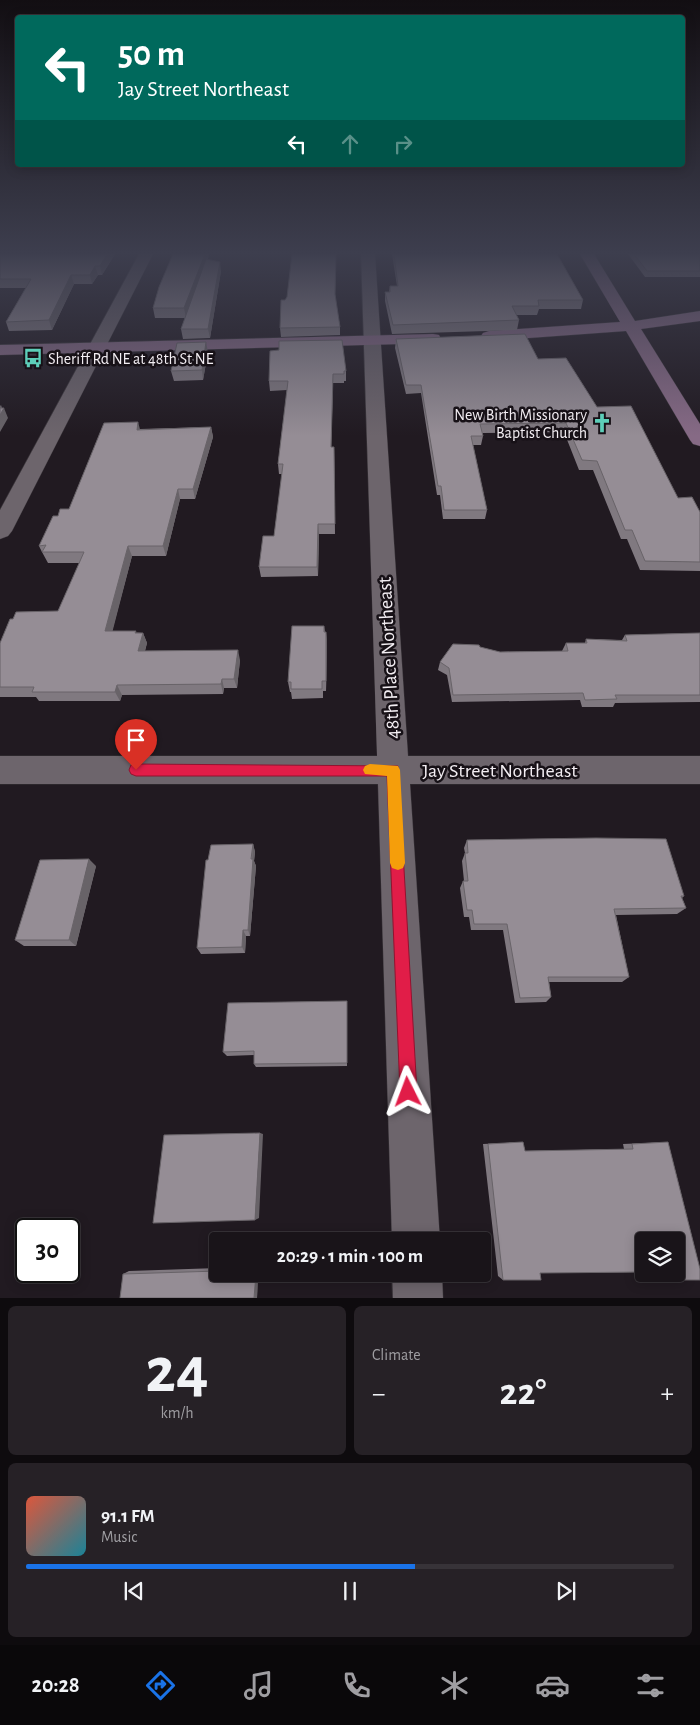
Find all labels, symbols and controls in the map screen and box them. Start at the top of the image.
icon: left [35,35,100,100]
text: 50 m [118,37,185,72]
text: Jay Street Northeast [118,78,289,100]
icon: left [283,130,311,158]
icon: ahead [336,130,364,158]
icon: right [389,130,417,158]
bus stop icon: Sheriff Rd NE at 48th St NE [22,347,44,369]
place label: Sheriff Rd NE at 48th St NE [48,351,214,367]
place label: New Birth Missionary Baptist Church [454,407,587,441]
church icon: New Birth Missionary Baptist Church [591,412,613,434]
street label: 48th Place Northeast [375,576,403,740]
pin [115,719,157,770]
icon: arrive [122,726,150,754]
street label: Jay Street Northeast [422,761,578,781]
position arrow [381,1065,433,1117]
speed limit sign: 30 [15,1218,80,1283]
map controls [635,1232,685,1282]
button: layers [635,1232,685,1282]
text: 20:29 · 1 min · 100 m [277,1247,423,1266]
text: 24 [145,1339,209,1404]
text: Climate [372,1347,421,1363]
text: 22° [500,1374,546,1412]
text: − [372,1380,385,1408]
text: + [661,1380,674,1408]
text: km/h [160,1405,194,1421]
text: 91.1 FM [101,1507,155,1526]
text: Music [101,1529,137,1545]
icon: previous [120,1577,148,1605]
icon: pause [336,1577,364,1605]
icon: next [552,1577,580,1605]
icon: directions [143,1668,178,1703]
icon: music [241,1668,276,1703]
icon: phone [339,1668,374,1703]
icon: climate [437,1668,472,1703]
icon: car [535,1668,570,1703]
icon: filters [633,1668,668,1703]
text: 20:28 [32,1674,80,1696]

